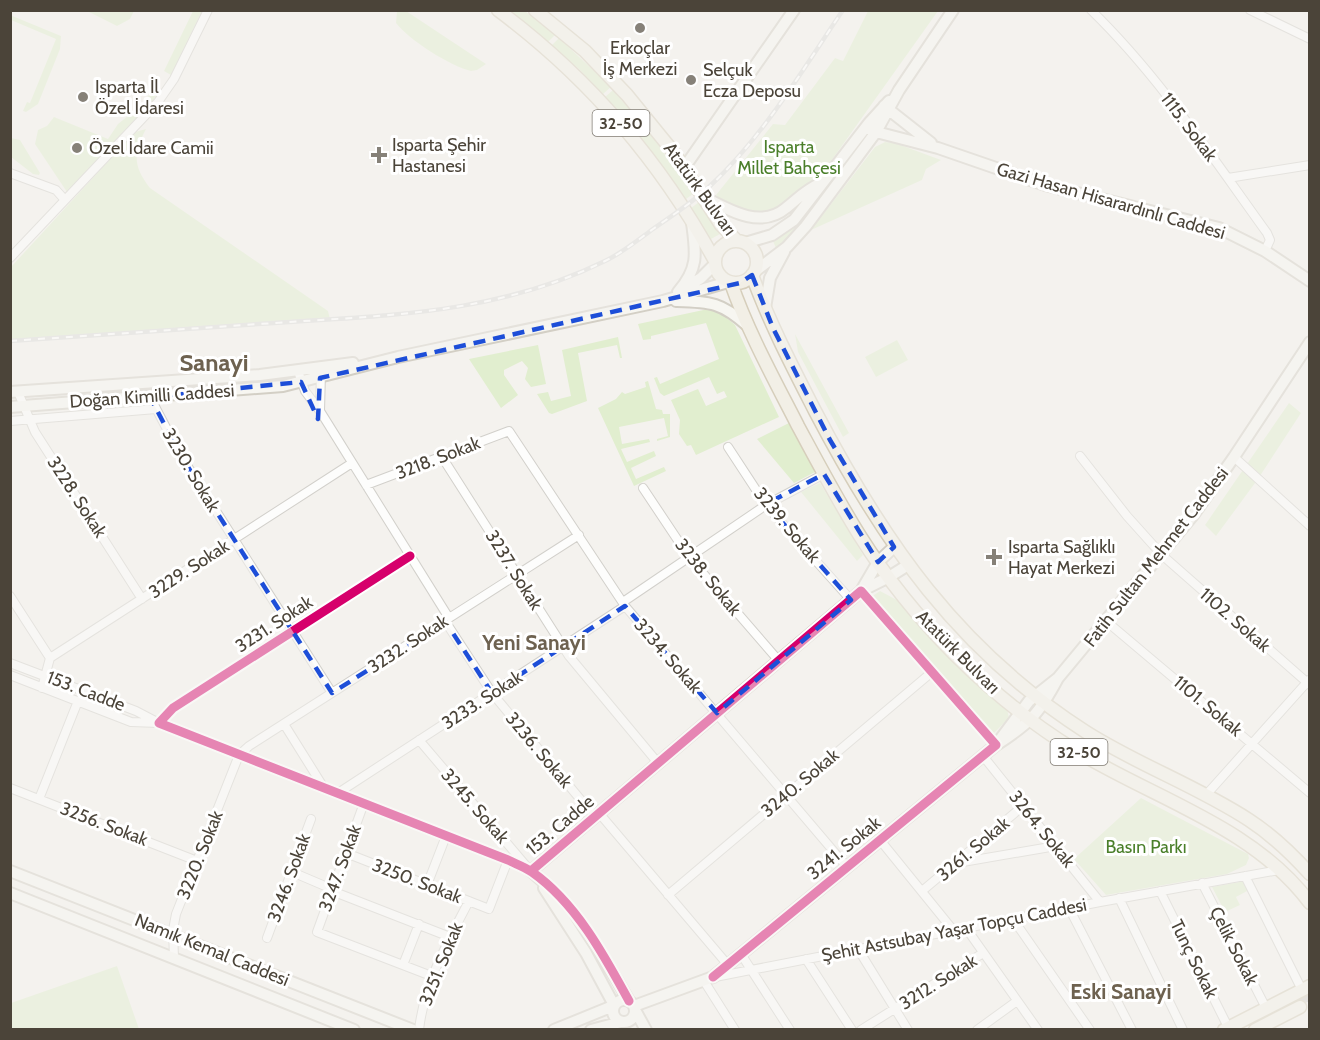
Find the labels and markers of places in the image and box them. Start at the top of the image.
marker: Erkoçlar İş Merkezi [633,21,647,35]
place label: Erkoçlar İş Merkezi [603,37,677,80]
place label: Selçuk Ecza Deposu [703,59,801,102]
marker: Selçuk Ecza Deposu [684,73,698,87]
place label: Isparta İl Özel İdaresi [95,76,184,119]
marker: Isparta İl Özel İdaresi [76,90,90,104]
place label: Isparta Şehir Hastanesi [392,134,486,177]
place label: Özel İdare Camii [89,137,214,159]
marker: Özel İdare Camii [70,141,84,155]
marker: Isparta Şehir Hastanesi [370,146,388,164]
place label: Isparta Sağlıklı Hayat Merkezi [1008,536,1115,579]
marker: Isparta Sağlıklı Hayat Merkezi [985,548,1003,566]

